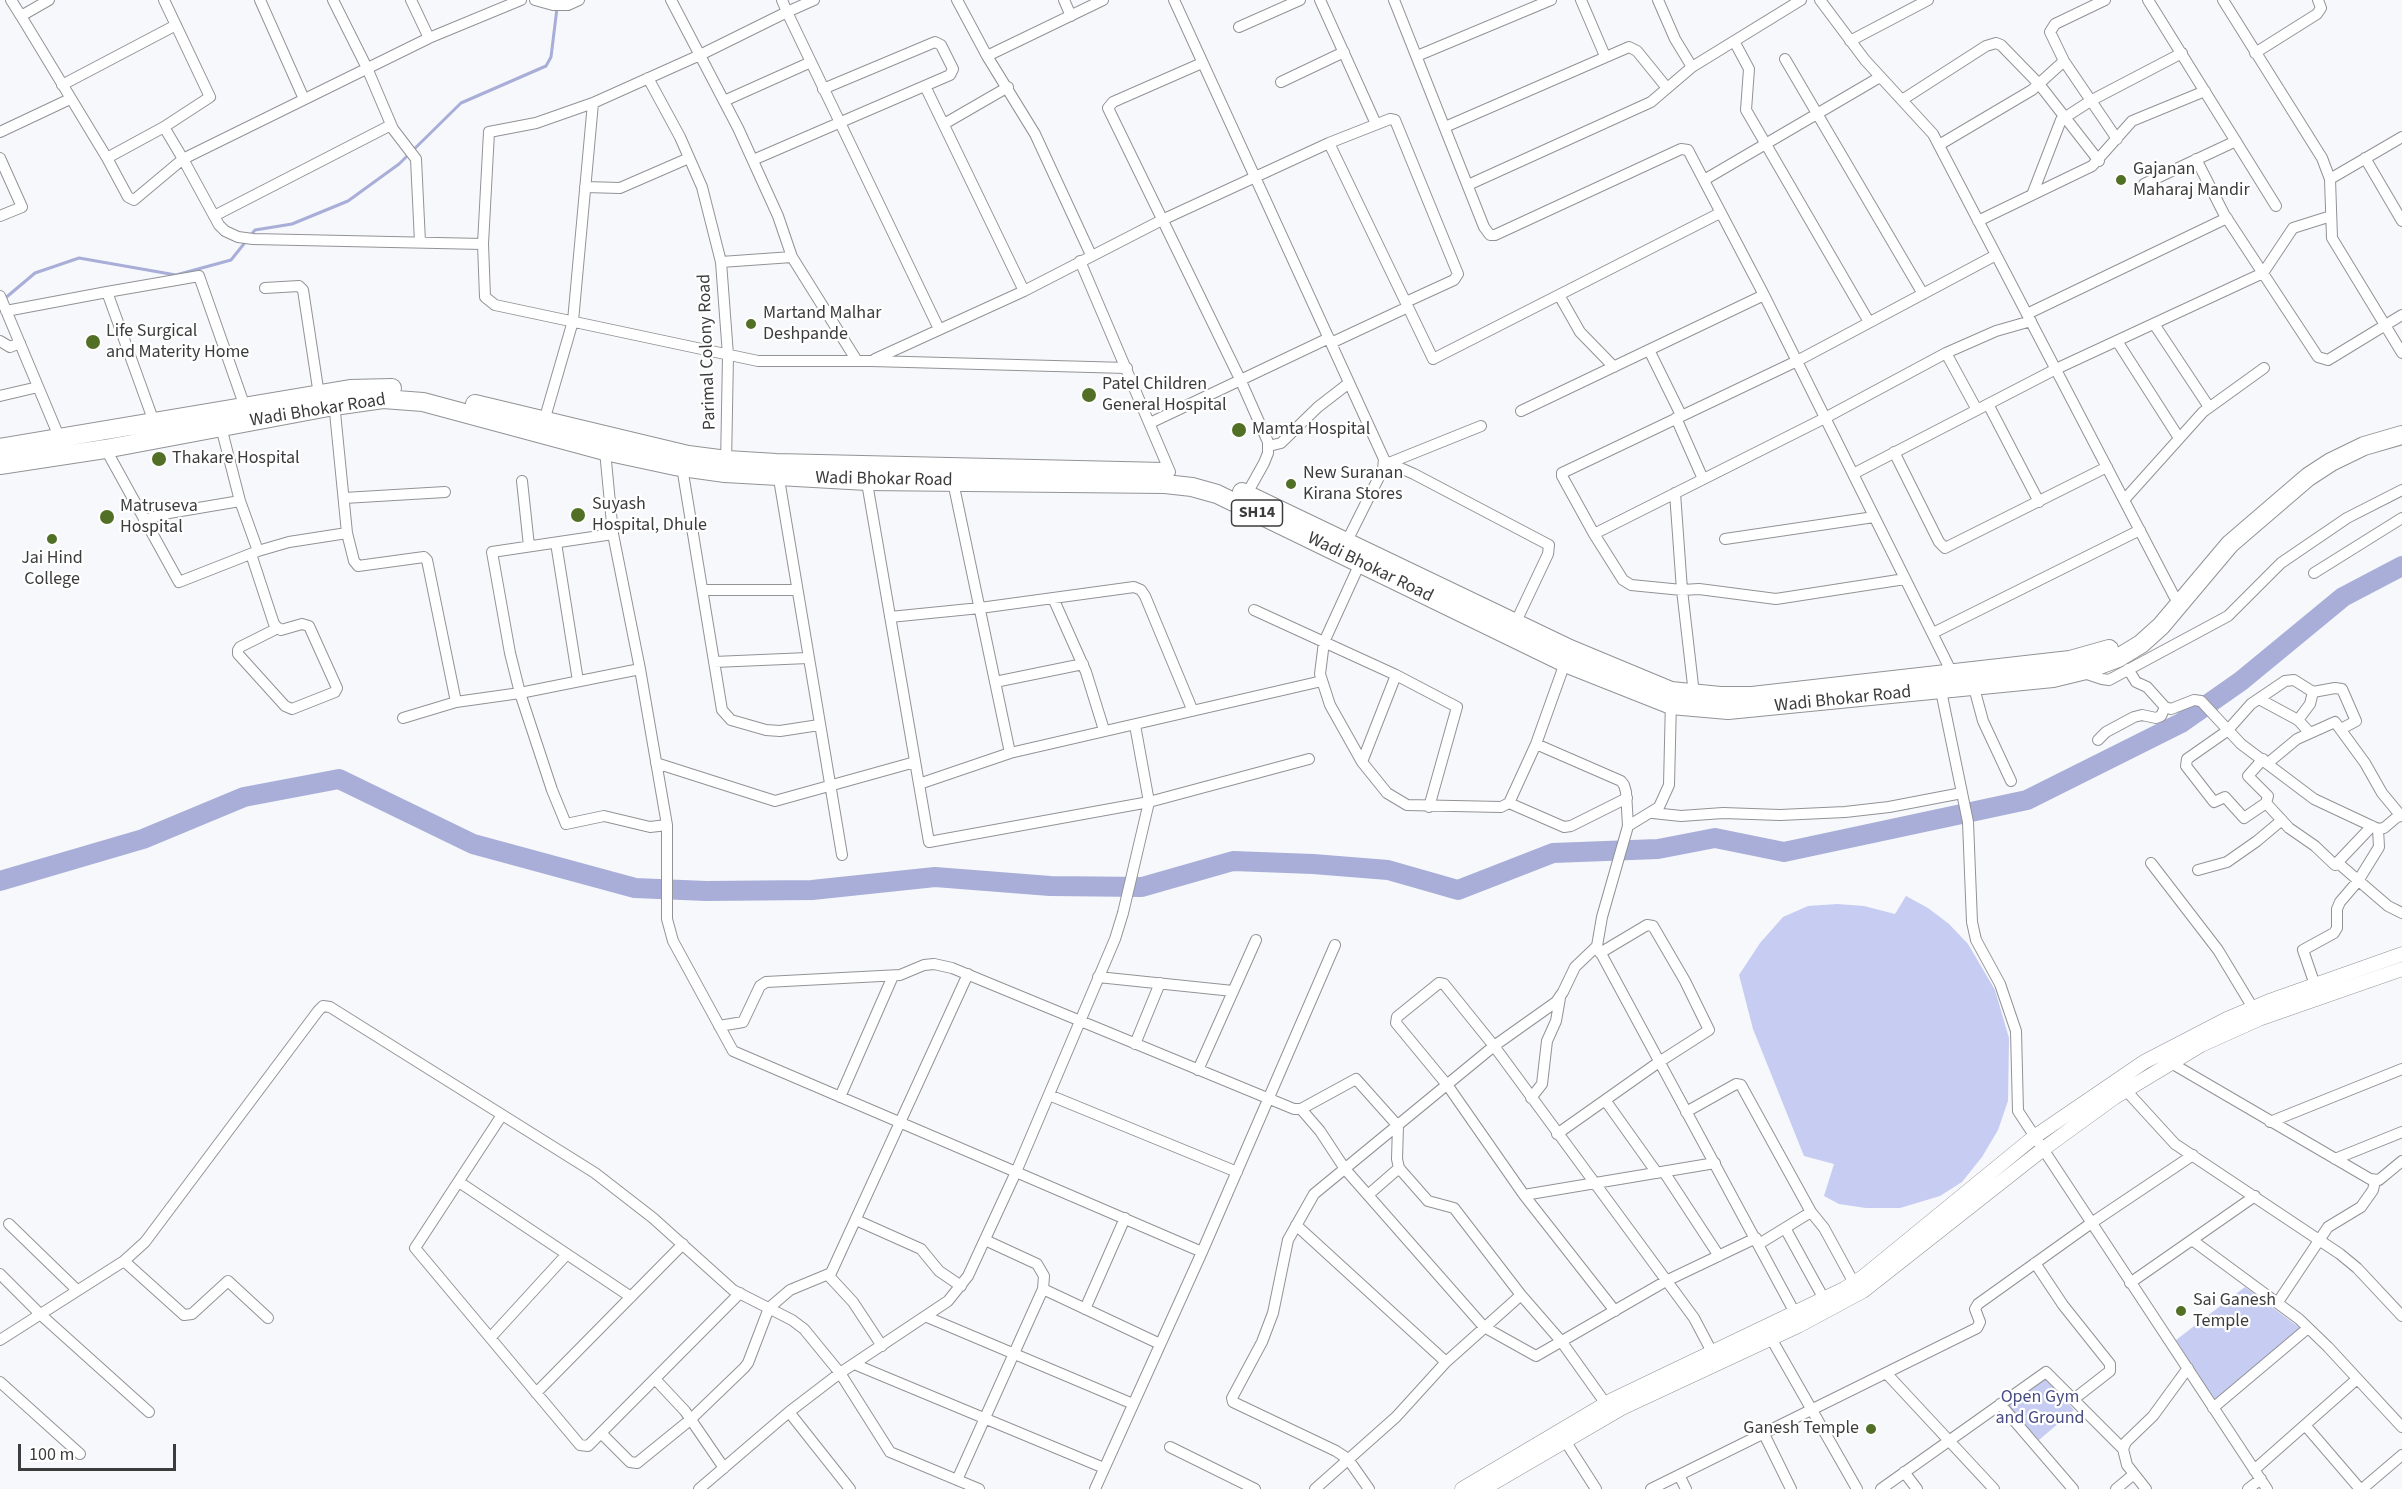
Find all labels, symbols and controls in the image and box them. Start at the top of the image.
place label: Gajanan Maharaj Mandir [2133,159,2250,201]
marker: Gajanan Maharaj Mandir [2114,173,2128,187]
street label: Parimal Colony Road [694,274,722,430]
place label: Martand Malhar Deshpande [763,303,881,346]
marker: Martand Malhar Deshpande [744,317,758,331]
place label: Life Surgical and Materity Home [106,321,249,364]
marker: Life Surgical and Materity Home [84,333,102,351]
place label: Patel Children General Hospital [1102,374,1227,416]
marker: Patel Children General Hospital [1080,386,1098,404]
street label: Wadi Bhokar Road [248,390,388,432]
place label: Mamta Hospital [1252,419,1370,441]
marker: Mamta Hospital [1230,421,1248,439]
place label: Thakare Hospital [172,448,300,470]
marker: Thakare Hospital [150,450,168,468]
place label: New Suranan Kirana Stores [1303,463,1403,506]
street label: Wadi Bhokar Road [815,468,953,492]
marker: New Suranan Kirana Stores [1284,477,1298,491]
place label: Suyash Hospital, Dhule [592,494,707,536]
place label: Matruseva Hospital [120,496,198,538]
road number: SH14 [1232,500,1282,526]
marker: Suyash Hospital, Dhule [569,506,587,524]
marker: Matruseva Hospital [98,508,116,526]
street label: Wadi Bhokar Road [1304,528,1436,608]
marker: Jai Hind College [45,532,59,546]
place label: Jai Hind College [21,548,83,590]
street label: Wadi Bhokar Road [1774,682,1912,718]
place label: Sai Ganesh Temple [2193,1290,2276,1332]
marker: Sai Ganesh Temple [2174,1304,2188,1318]
park label: Open Gym and Ground [1995,1387,2085,1430]
place label: Ganesh Temple [1743,1418,1859,1440]
marker: Ganesh Temple [1864,1422,1878,1436]
scale bar [21,1432,178,1470]
text: 100 m [29,1442,74,1467]

